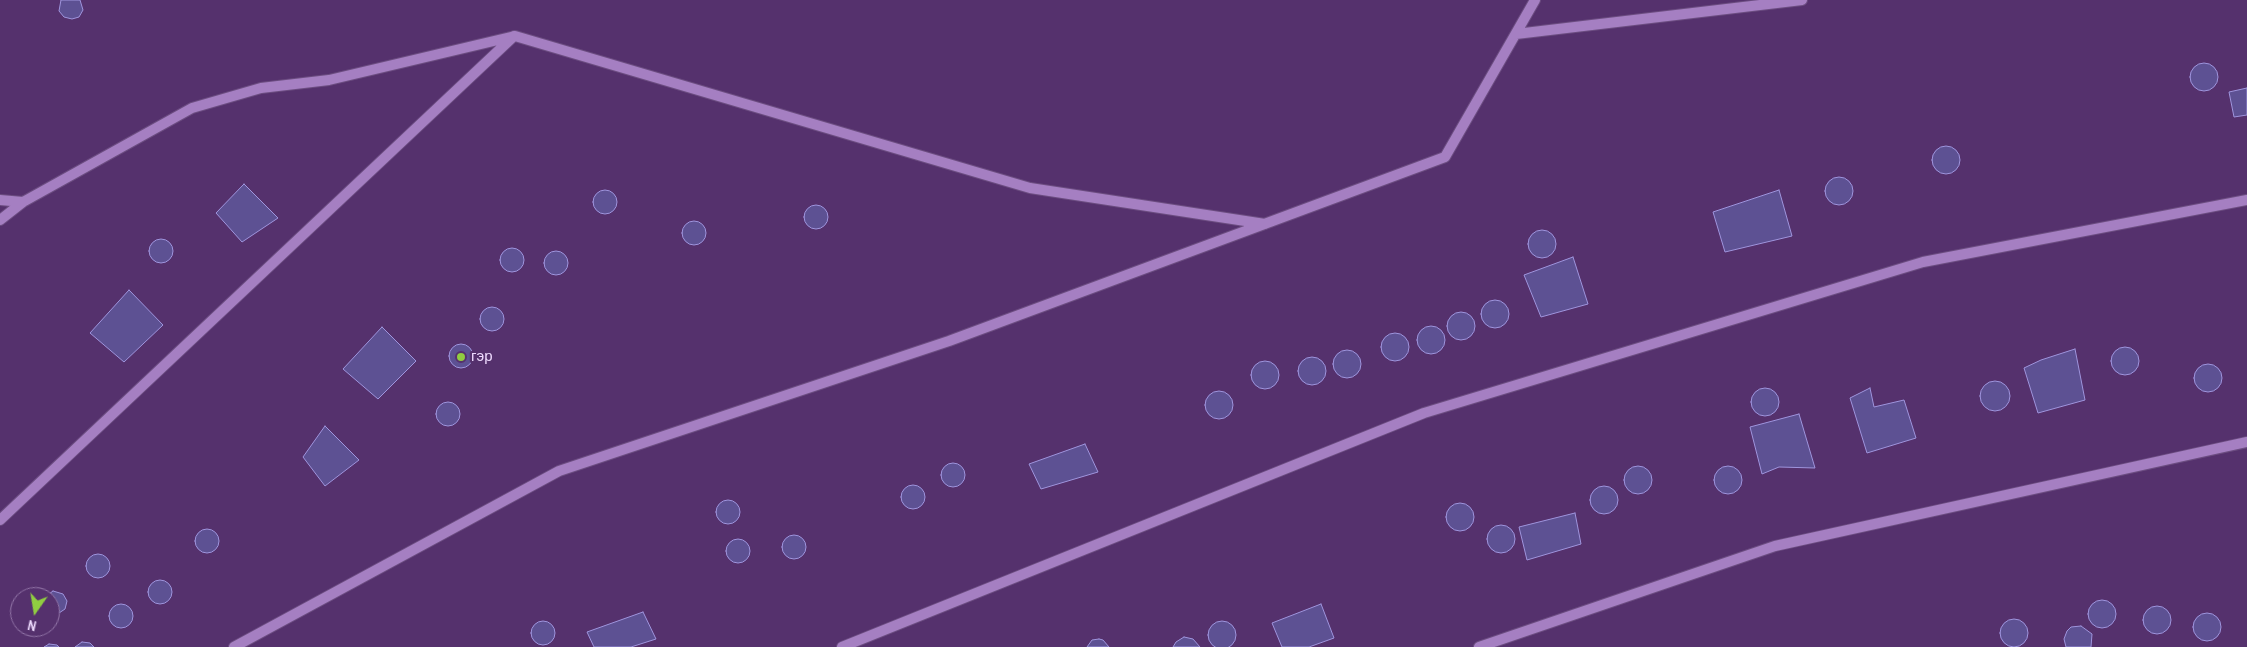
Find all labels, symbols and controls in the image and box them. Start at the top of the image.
place label: гэр [471,348,492,366]
marker: гэр [455,351,467,363]
north arrow [10,587,60,637]
text: N [26,616,38,635]

